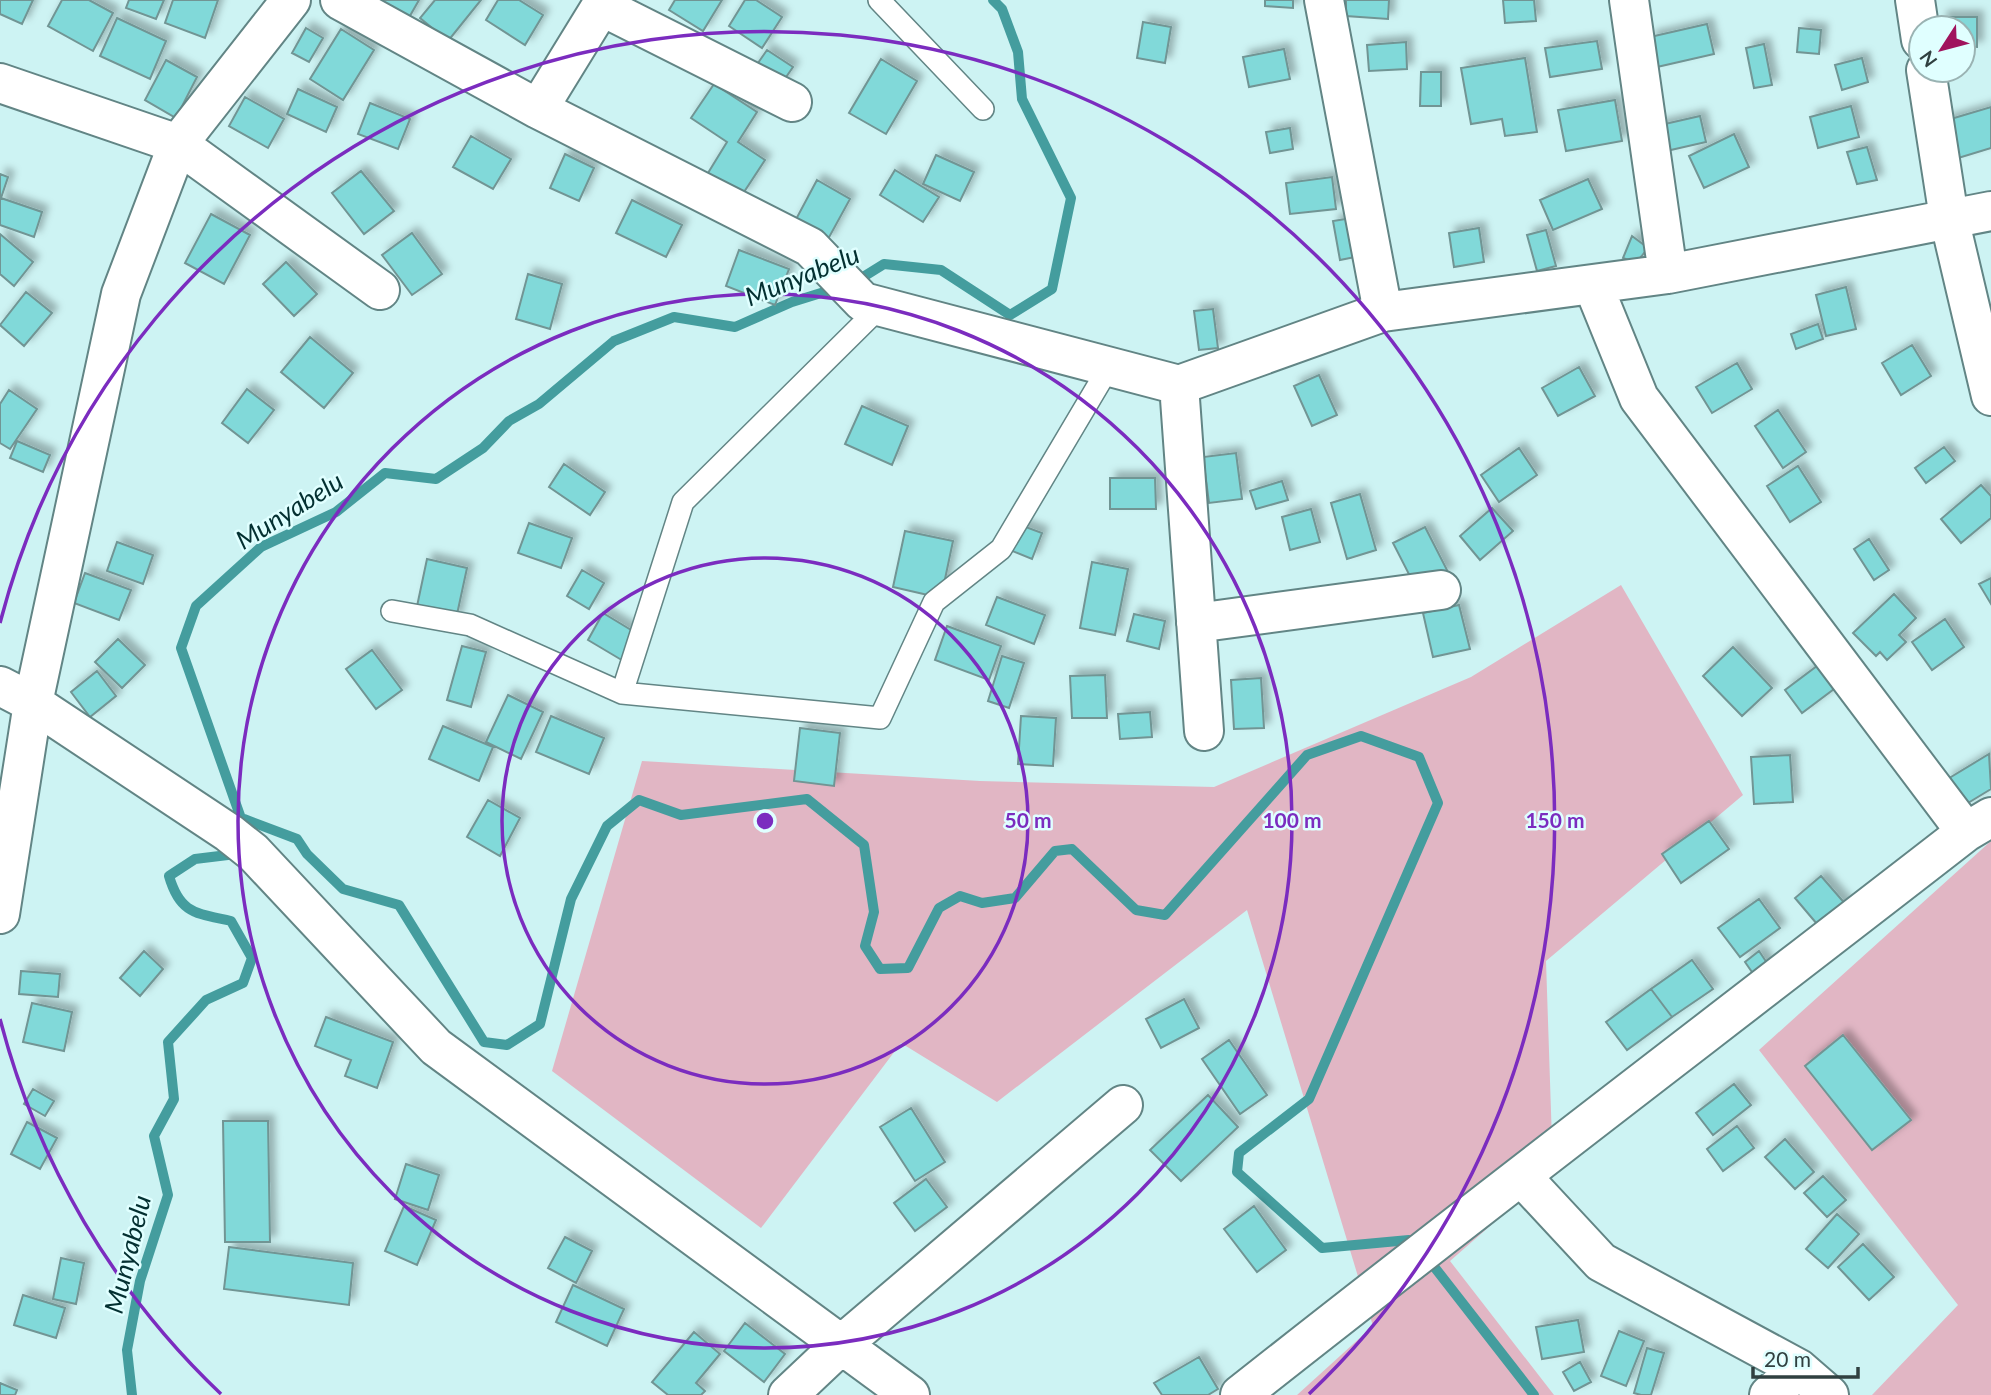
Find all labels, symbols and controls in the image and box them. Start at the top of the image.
north arrow [1907,14,1977,84]
text: N [1914,47,1941,72]
water label: Munyabelu [740,238,864,312]
water label: Munyabelu [229,464,349,556]
text: 50 m [1004,807,1052,832]
text: 100 m [1262,807,1322,832]
text: 150 m [1525,807,1585,832]
centre of rings [753,809,777,833]
water label: Munyabelu [97,1192,157,1316]
scale bar [1753,1336,1858,1380]
text: 20 m [1764,1346,1811,1371]

